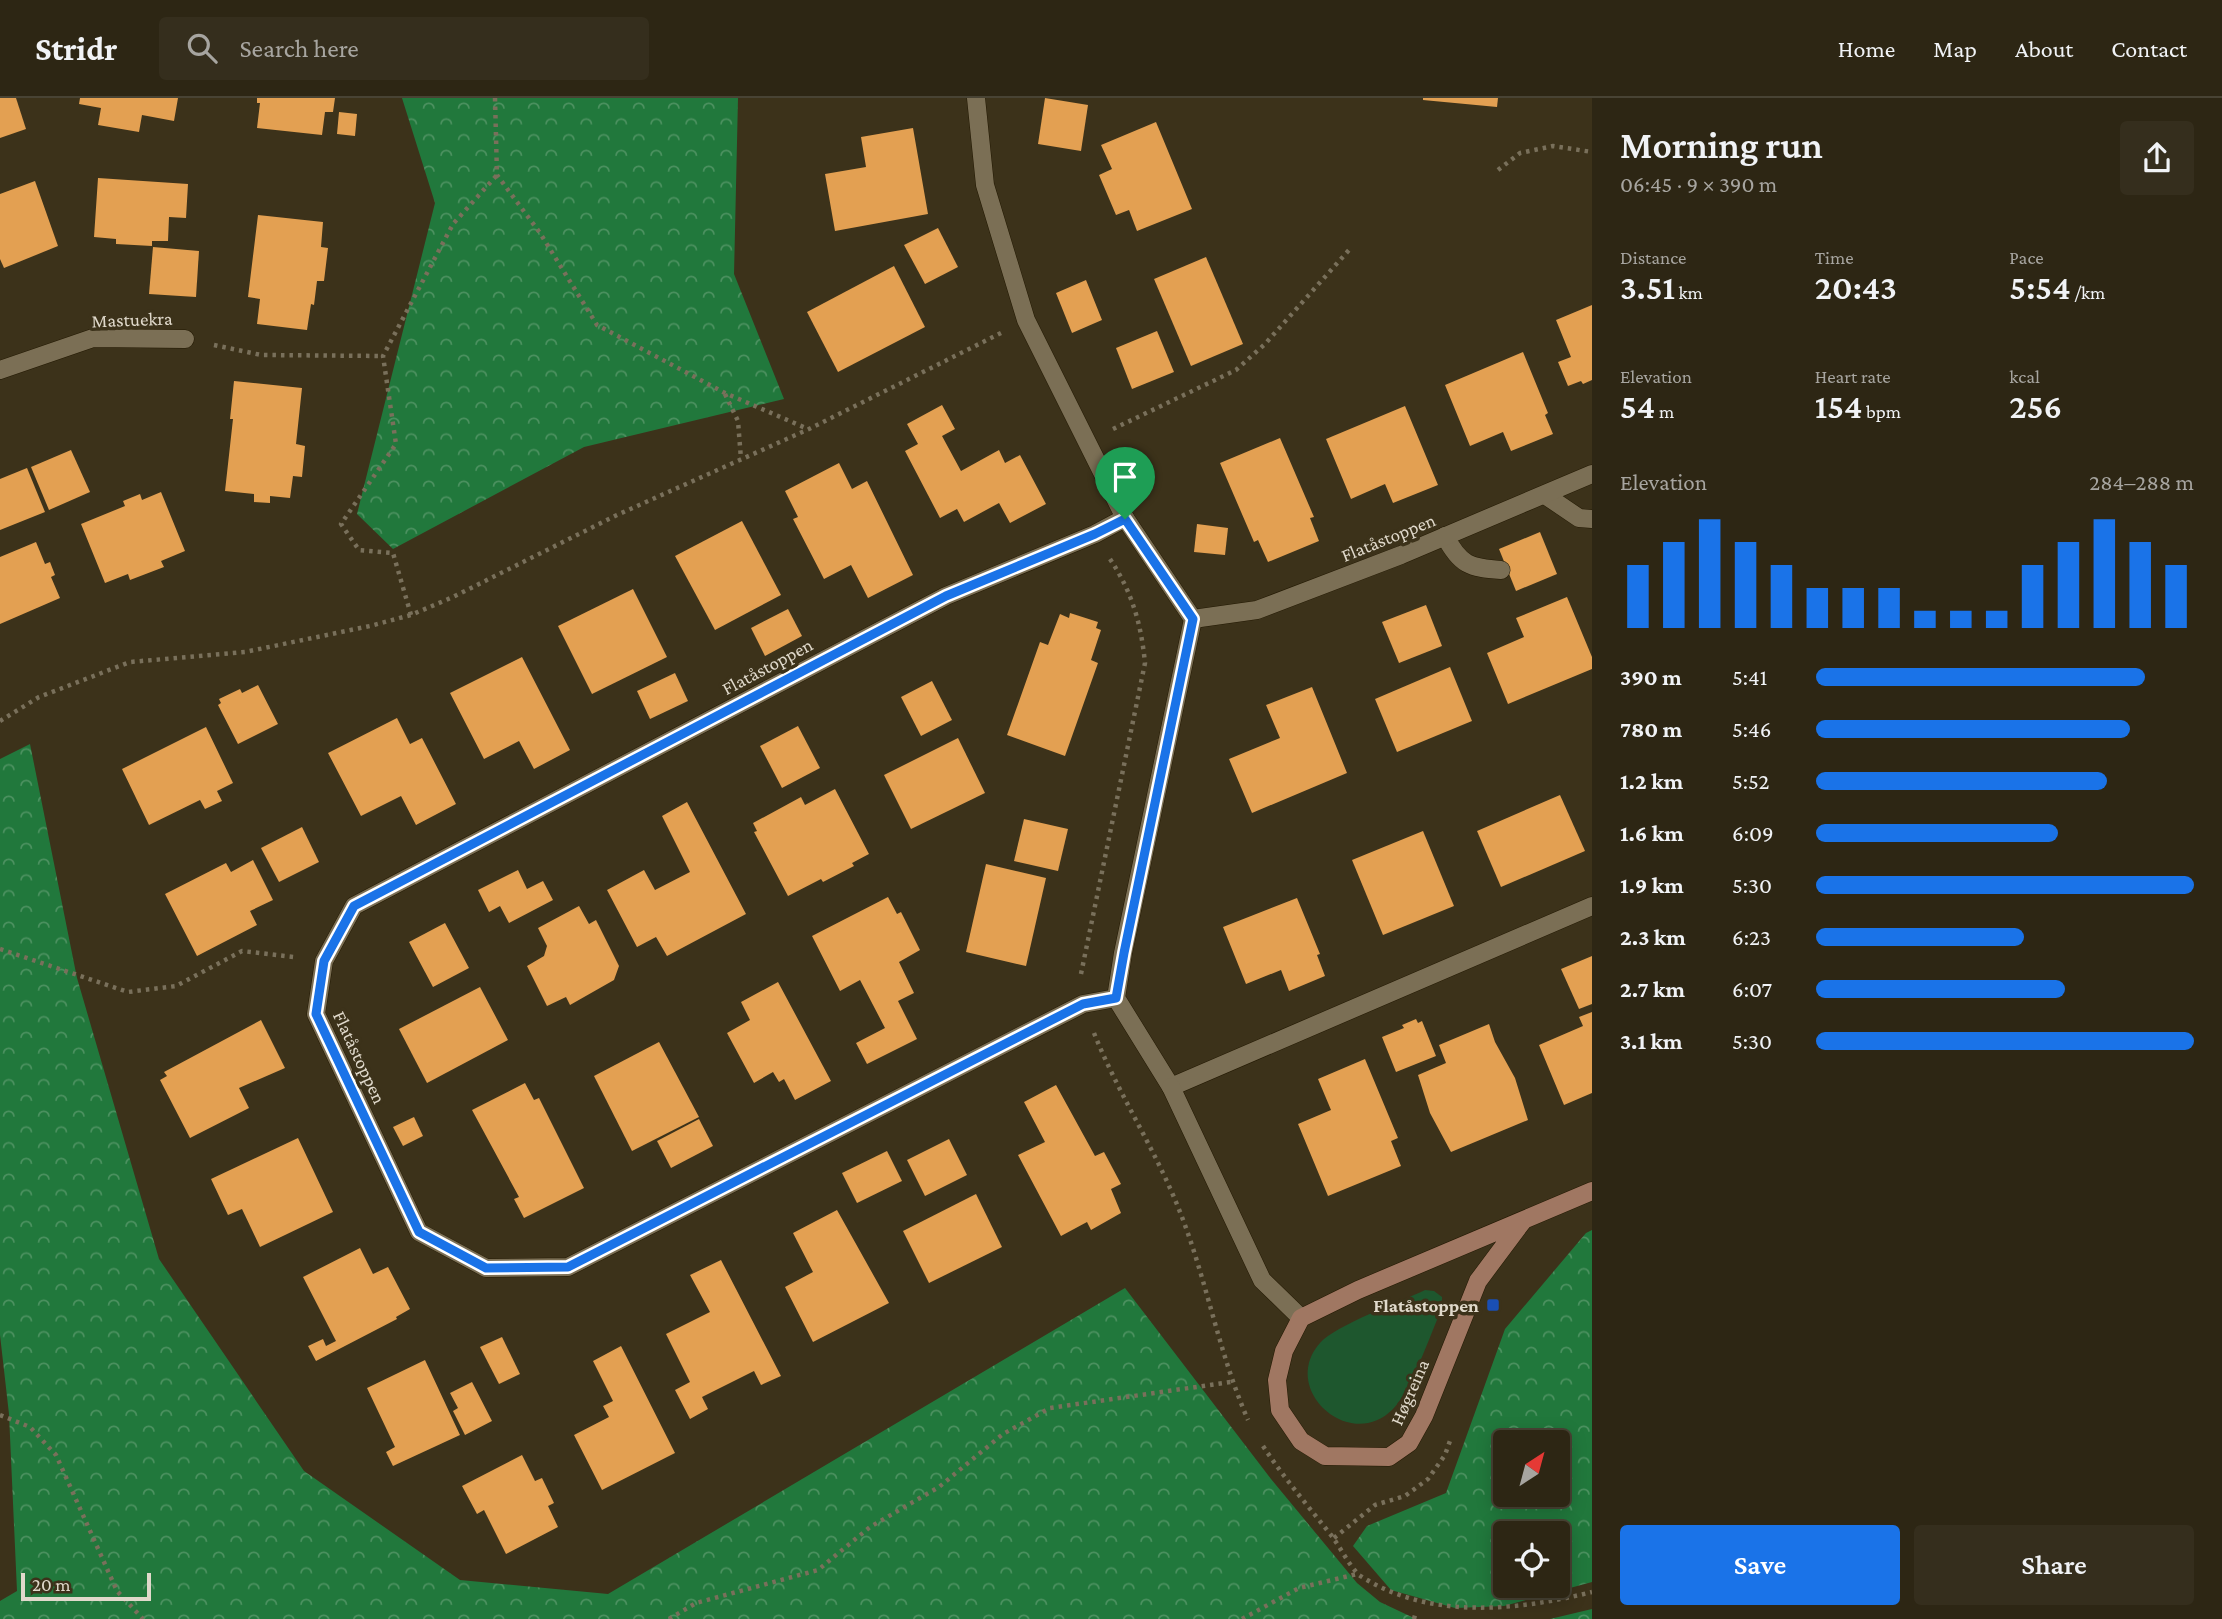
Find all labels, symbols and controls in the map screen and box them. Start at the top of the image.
search box [159,17,649,80]
icon: search [183,29,221,67]
text: Stridr [35,30,117,67]
text: Search here [239,34,359,63]
text: Home [1838,35,1895,62]
text: Map [1933,35,1977,62]
text: About [2015,35,2073,62]
text: Contact [2111,35,2187,62]
button: share [2120,121,2194,195]
text: Morning run [1620,124,1823,166]
text: 06:45 · 9 × 390 m [1620,171,1777,197]
text: Distance [1620,247,1686,268]
text: Time [1815,247,1854,268]
text: Pace [2009,247,2044,268]
text: 3.51 [1620,268,1675,307]
text: 20:43 [1815,268,1897,307]
text: 5:54 [2009,268,2071,307]
text: km [1675,282,1703,303]
text: /km [2071,282,2105,303]
street label: Mastuekra [91,308,173,331]
text: Elevation [1620,366,1692,387]
text: Heart rate [1815,366,1891,387]
text: kcal [2009,366,2040,387]
text: 54 [1620,387,1655,426]
text: 154 [1815,387,1862,426]
text: 256 [2009,387,2062,426]
text: m [1655,401,1674,422]
text: bpm [1862,401,1901,422]
pin [1095,447,1155,519]
icon: arrive [1106,458,1144,496]
text: Elevation [1620,469,1707,495]
text: 284–288 m [2089,469,2194,495]
street label: Flatåstoppen [1338,509,1438,566]
street label: Flatåstoppen [718,634,816,699]
text: 390 m [1620,664,1682,690]
text: 5:41 [1732,664,1768,690]
text: 780 m [1620,716,1682,742]
text: 5:46 [1732,716,1772,742]
text: 1.2 km [1620,768,1683,794]
text: 5:52 [1732,768,1769,794]
text: 1.6 km [1620,820,1684,846]
text: 6:09 [1732,820,1774,846]
text: 1.9 km [1620,872,1684,898]
text: 5:30 [1732,872,1772,898]
text: 2.3 km [1620,924,1686,950]
text: 6:23 [1732,924,1771,950]
text: 2.7 km [1620,976,1685,1002]
text: 6:07 [1732,976,1772,1002]
street label: Flatåstoppen [329,1008,390,1107]
text: 3.1 km [1620,1028,1683,1054]
text: 5:30 [1732,1028,1772,1054]
place label: Flatåstoppen [1373,1295,1479,1316]
marker: Flatåstoppen [1485,1297,1501,1313]
street label: Høgreina [1386,1356,1433,1428]
north arrow [1493,1430,1570,1507]
map controls [1493,1430,1570,1598]
button: locate [1493,1521,1570,1598]
button: Save [1620,1525,1900,1605]
button: Share [1914,1525,2194,1605]
scale bar [21,1570,150,1602]
text: 20 m [32,1574,71,1595]

